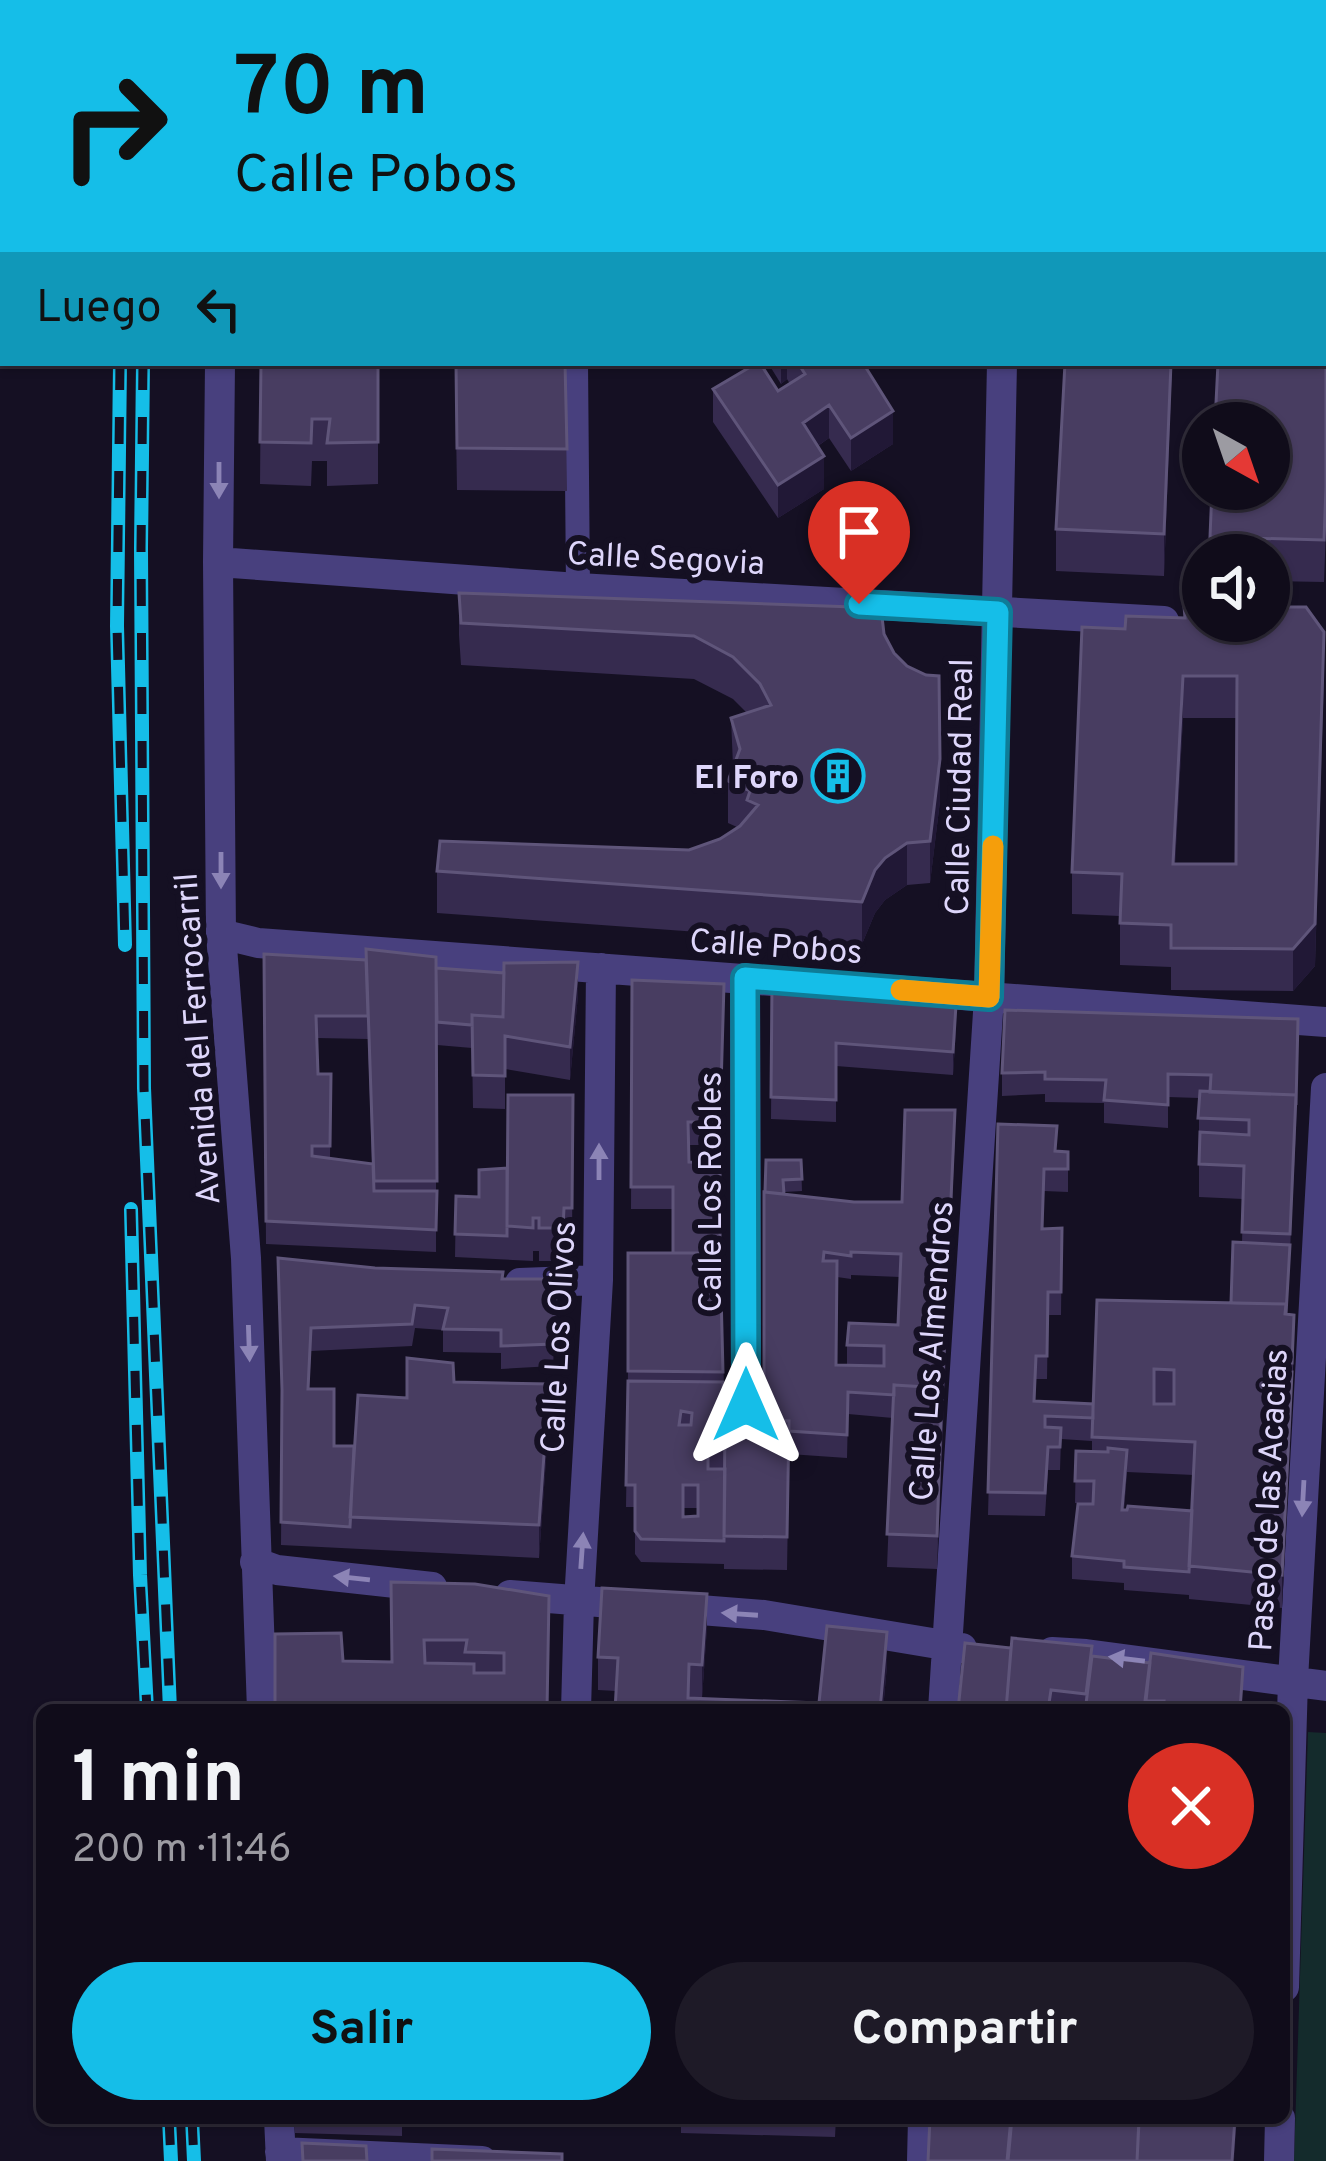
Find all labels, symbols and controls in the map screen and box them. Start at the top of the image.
text: 70 m [234,39,429,145]
icon: right [36,48,192,204]
text: Calle Pobos [234,143,518,212]
icon: left [186,276,252,342]
text: Luego [36,281,162,338]
north arrow [1182,402,1290,510]
map controls [1182,402,1290,642]
one-way arrow [209,462,229,500]
pin [808,481,910,604]
icon: arrive [826,499,892,565]
button: sound [1182,534,1290,642]
street label: Calle Segovia [566,535,766,587]
street label: Calle Ciudad Real [939,658,985,916]
building icon: El Foro [810,748,866,804]
place label: El Foro [694,759,799,801]
one-way arrow [211,852,231,890]
street label: Avenida del Ferrocarril [167,871,233,1206]
street label: Calle Pobos [688,922,864,976]
street label: Calle Los Robles [692,1072,734,1312]
one-way arrow [589,1142,609,1180]
street label: Calle Los Almendros [903,1200,965,1503]
street label: Calle Los Olivos [534,1220,588,1454]
one-way arrow [239,1325,258,1363]
position arrow [683,1342,809,1468]
street label: Paseo de las Acacias [1242,1348,1300,1653]
one-way arrow [1293,1480,1312,1518]
one-way arrow [573,1531,592,1569]
one-way arrow [333,1569,370,1588]
one-way arrow [721,1604,758,1623]
one-way arrow [1108,1649,1145,1668]
text: 1 min [72,1736,245,1828]
button: close [1128,1743,1254,1869]
text: 200 m · 11:46 [72,1827,292,1876]
button: Salir [72,1962,651,2100]
button: Compartir [675,1962,1254,2100]

